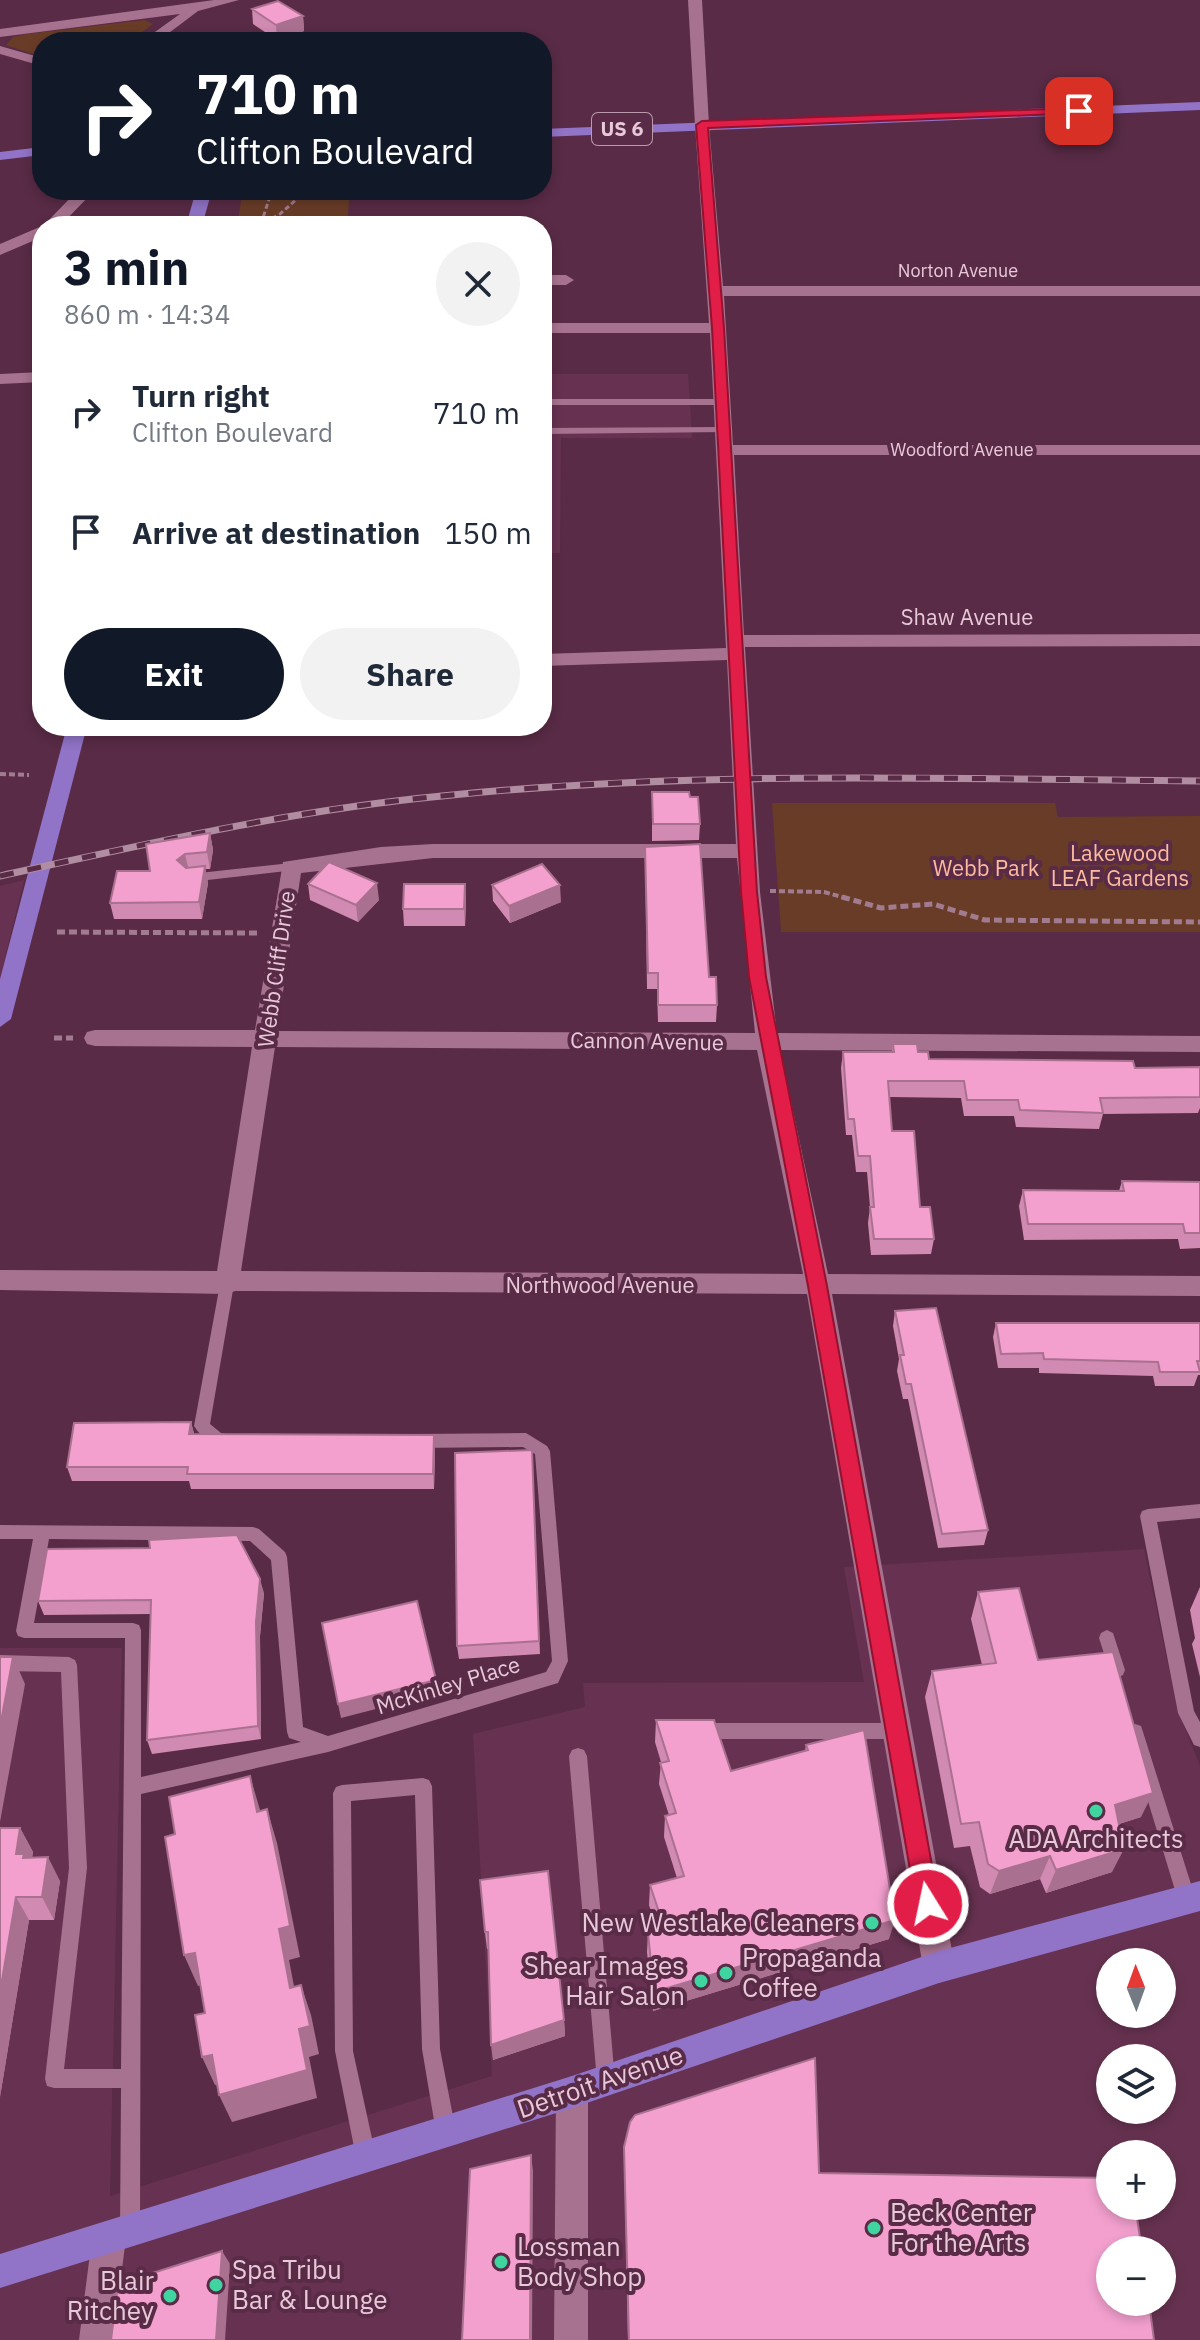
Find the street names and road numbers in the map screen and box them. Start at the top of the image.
road number: US 6 [592,113,652,145]
street label: Norton Avenue [898,259,1018,282]
street label: Woodford Avenue [890,438,1034,461]
street label: Shaw Avenue [901,602,1033,631]
street label: Webb Cliff Drive [250,889,301,1049]
street label: Cannon Avenue [570,1025,724,1056]
street label: Northwood Avenue [506,1270,694,1299]
street label: McKinley Place [372,1649,523,1720]
street label: Detroit Avenue [512,2037,687,2125]

